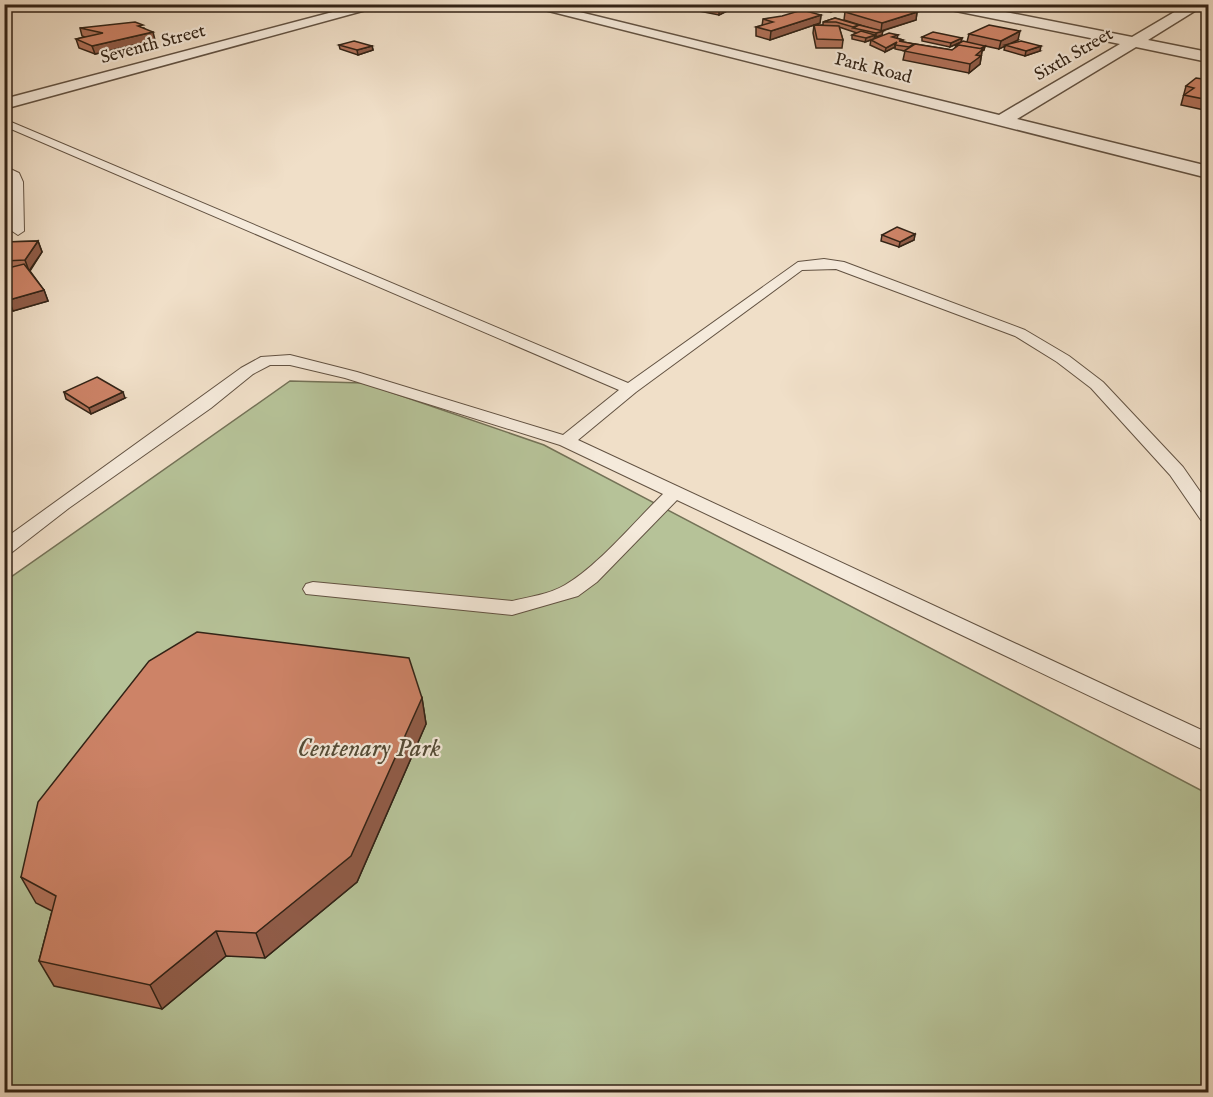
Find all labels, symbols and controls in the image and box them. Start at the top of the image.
street label: Seventh Street [98,20,208,70]
street label: Sixth Street [1030,23,1118,87]
street label: Park Road [832,48,914,90]
park label: Centenary Park [297,732,441,765]

